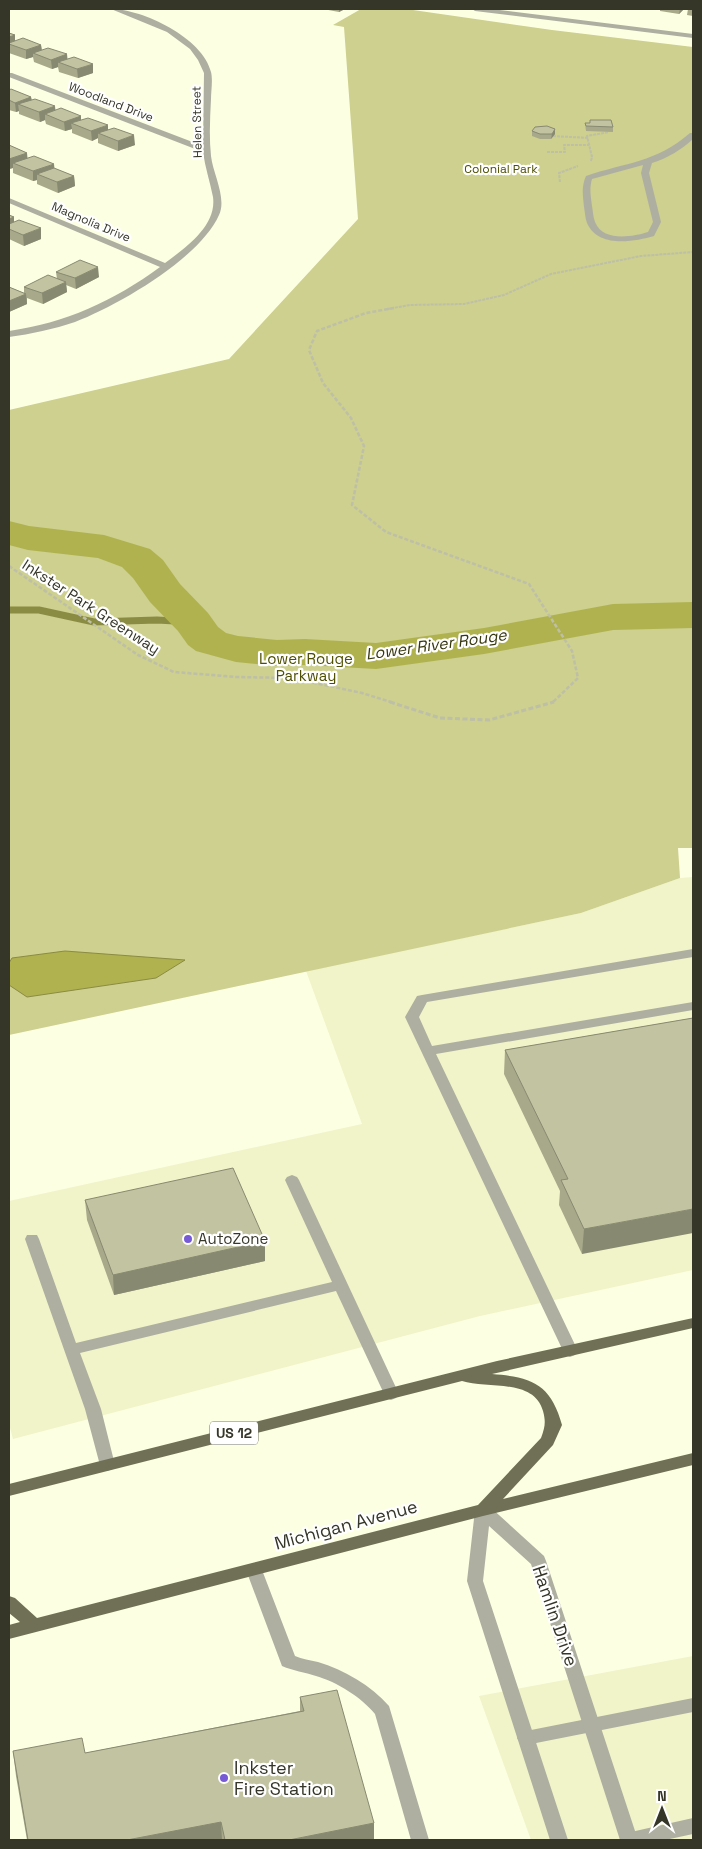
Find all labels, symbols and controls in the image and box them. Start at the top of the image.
street label: Woodland Drive [66,78,156,126]
street label: Helen Street [188,86,206,158]
park label: Colonial Park [464,161,538,177]
street label: Magnolia Drive [49,198,133,246]
street label: Inkster Park Greenway [19,555,164,658]
water label: Lower River Rouge [364,624,508,665]
park label: Lower Rouge Parkway [259,649,353,685]
place label: AutoZone [198,1229,268,1248]
marker: AutoZone [182,1233,194,1245]
road number: US 12 [210,1422,258,1445]
street label: Michigan Avenue [272,1494,420,1555]
street label: Hamlin Drive [527,1562,583,1669]
place label: Inkster Fire Station [234,1756,334,1800]
marker: Inkster Fire Station [218,1772,230,1784]
north arrow [637,1784,687,1834]
text: N [657,1787,667,1805]

